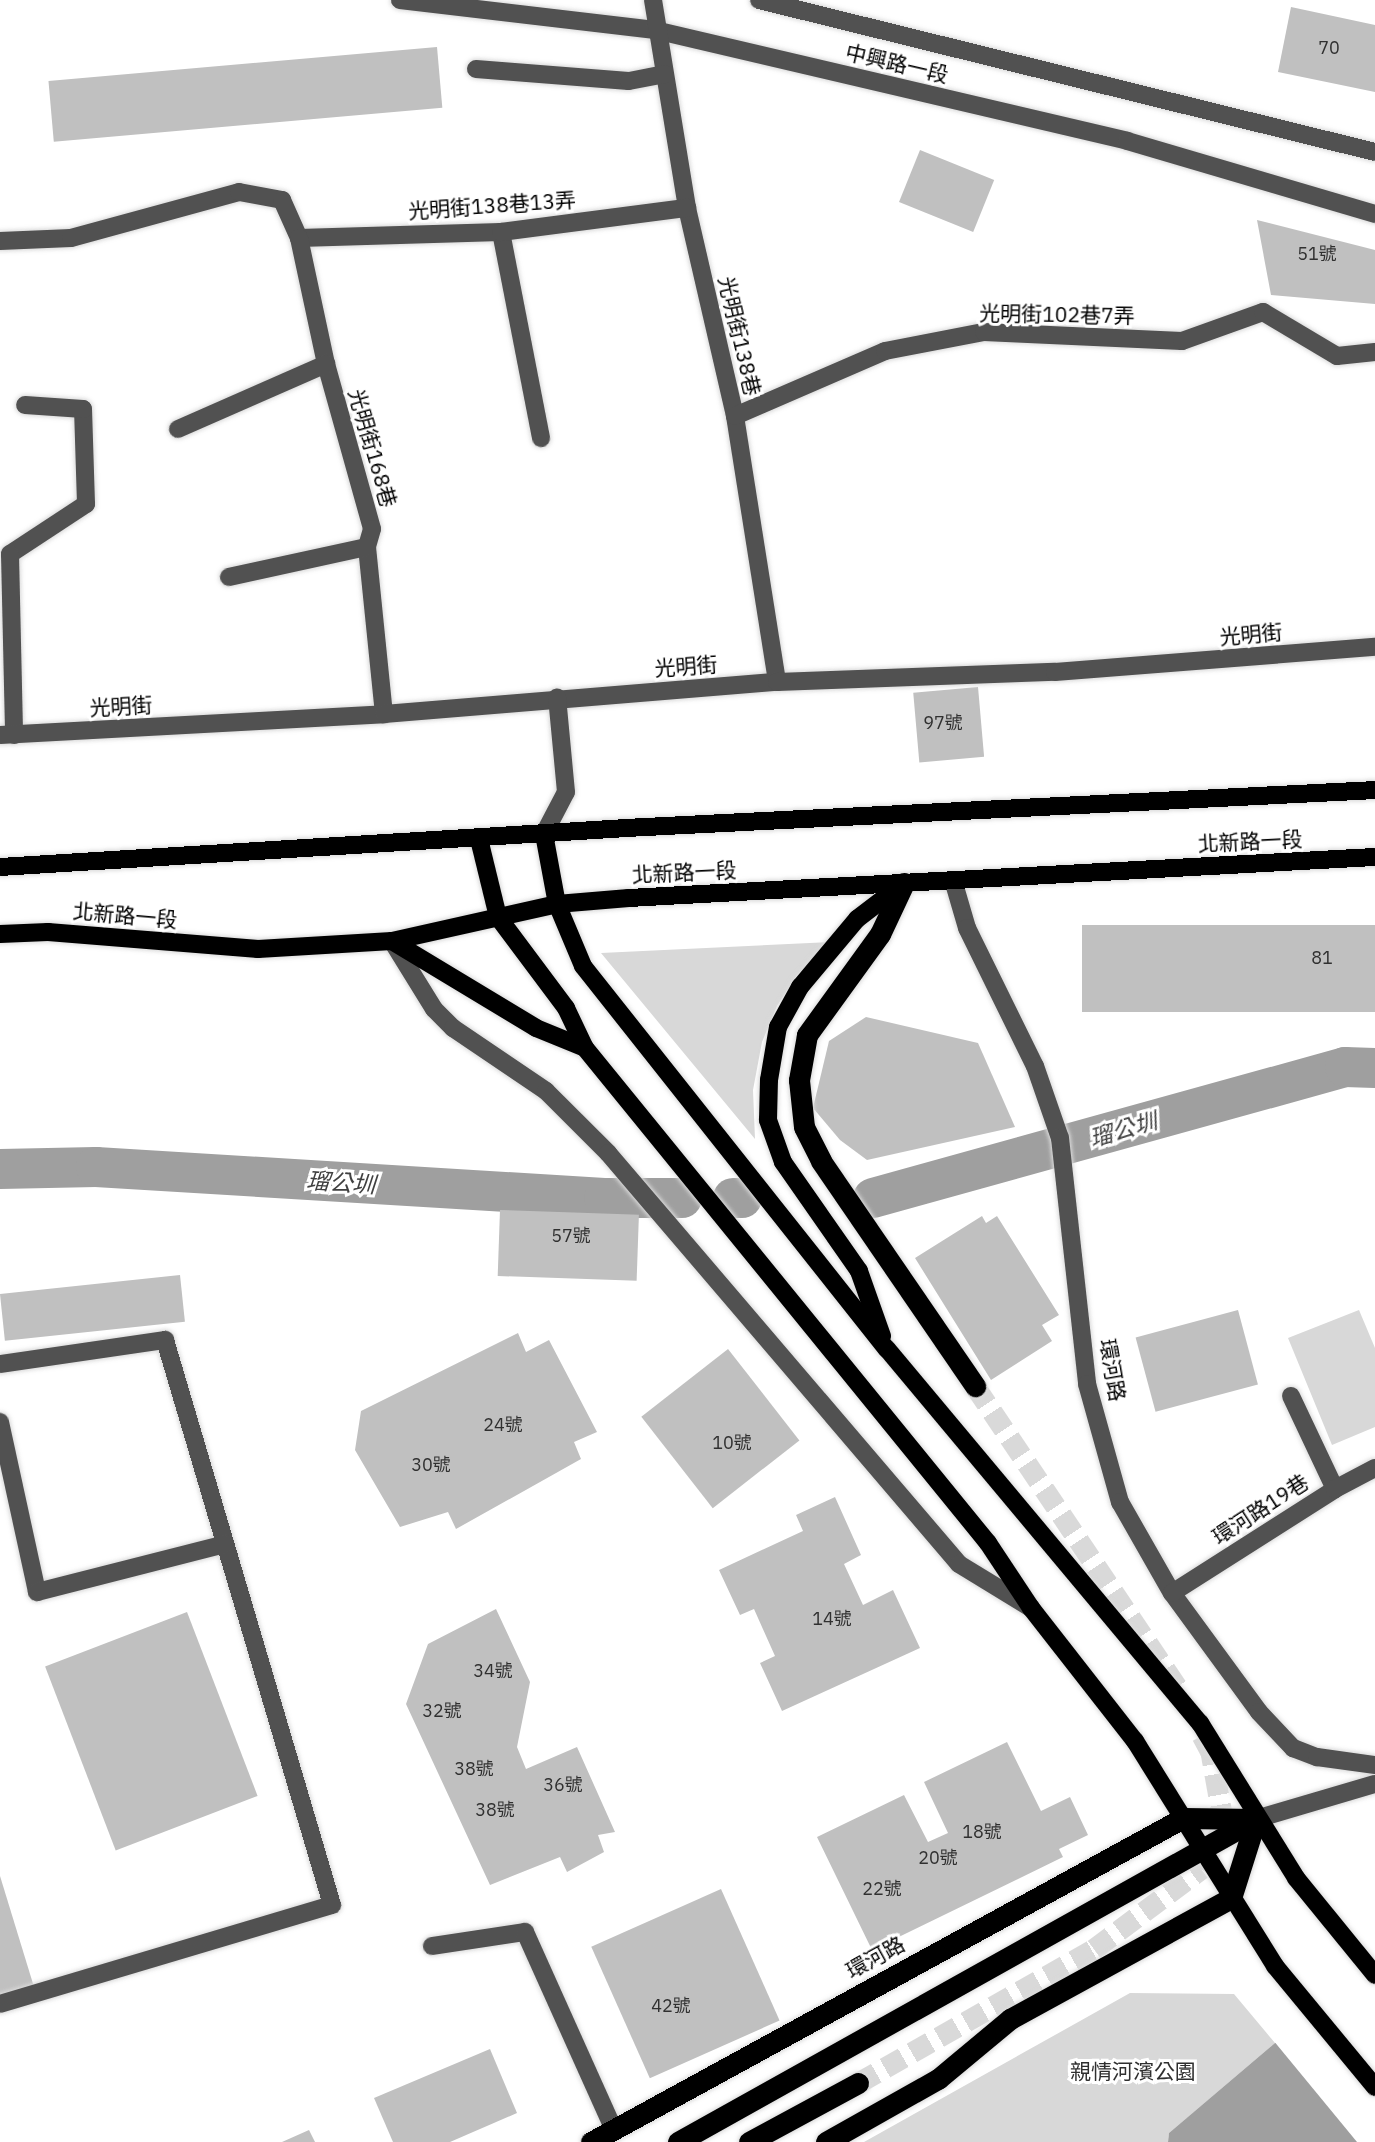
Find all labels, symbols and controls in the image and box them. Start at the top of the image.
house number: 70 [1318,37,1340,59]
street label: 中興路一段 [843,39,951,87]
street label: 光明街138巷13弄 [407,187,577,223]
house number: 51號 [1297,243,1337,265]
street label: 光明街138巷 [714,274,766,398]
street label: 光明街102巷7弄 [979,300,1135,328]
street label: 光明街168巷 [344,386,402,510]
street label: 光明街 [1219,619,1283,649]
street label: 光明街 [654,651,718,681]
street label: 光明街 [89,692,153,720]
house number: 97號 [923,712,963,734]
street label: 北新路一段 [1197,826,1303,856]
street label: 北新路一段 [631,857,737,887]
street label: 北新路一段 [72,898,178,932]
house number: 81 [1311,947,1333,969]
water label: 瑠公圳 [1086,1106,1160,1152]
water label: 瑠公圳 [306,1166,376,1198]
house number: 57號 [551,1225,591,1247]
street label: 環河路 [1095,1337,1131,1403]
house number: 24號 [483,1414,523,1436]
house number: 10號 [712,1432,752,1454]
house number: 30號 [411,1454,451,1476]
street label: 環河路19巷 [1207,1469,1313,1549]
house number: 14號 [812,1608,852,1630]
house number: 34號 [473,1660,513,1682]
house number: 32號 [422,1700,462,1722]
house number: 38號 [454,1758,494,1780]
house number: 36號 [543,1774,583,1796]
house number: 38號 [475,1799,515,1821]
house number: 18號 [962,1821,1002,1843]
house number: 20號 [918,1847,958,1869]
house number: 22號 [862,1878,902,1900]
street label: 環河路 [841,1931,909,1983]
house number: 42號 [651,1995,691,2017]
park label: 親情河濱公園 [1070,2058,1196,2084]

